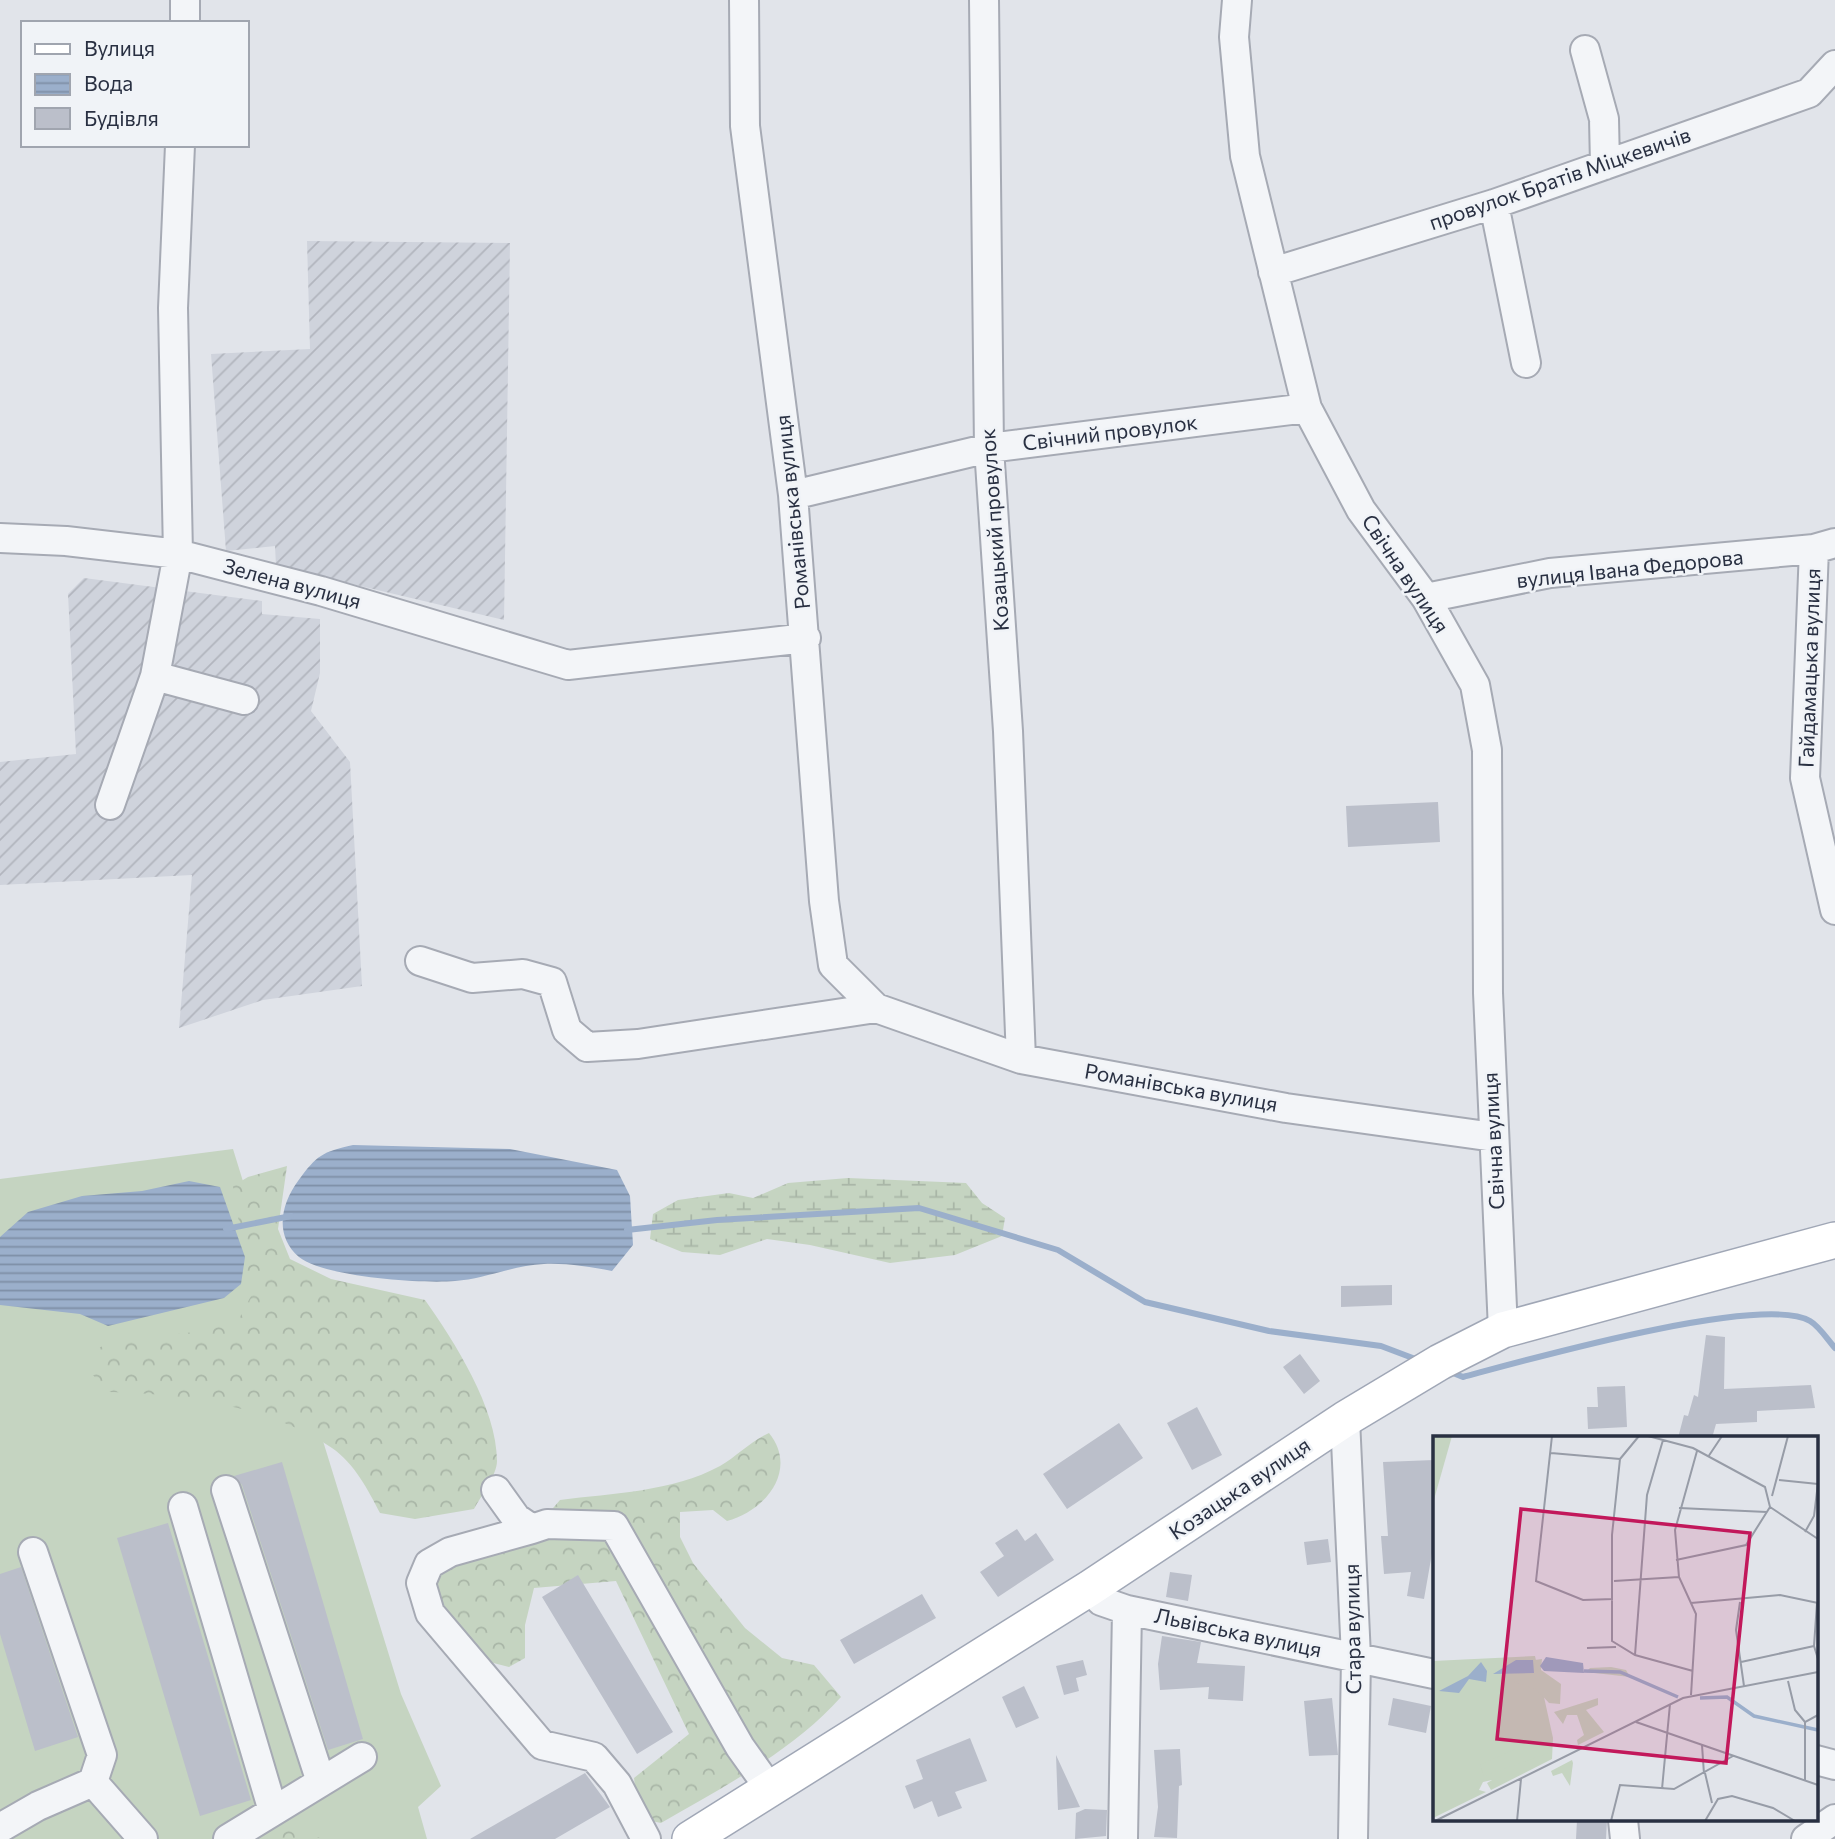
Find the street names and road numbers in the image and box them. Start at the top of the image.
street label: провулок Братів Міцкевичів [1425,121,1694,234]
street label: Свічний провулок [1021,408,1199,455]
street label: Романівська вулиця [769,414,814,611]
street label: Козацький провулок [974,428,1013,632]
street label: Свічна вулиця [1357,509,1455,637]
street label: вулиця Івана Федорова [1515,543,1745,592]
street label: Зелена вулиця [221,552,364,613]
street label: Гайдамацька вулиця [1793,568,1824,768]
street label: Романівська вулиця [1083,1057,1280,1116]
street label: Свічна вулиця [1476,1072,1509,1210]
street label: Козацька вулиця [1164,1431,1314,1544]
street label: Стара вулиця [1338,1563,1365,1695]
street label: Львівська вулиця [1152,1602,1324,1661]

